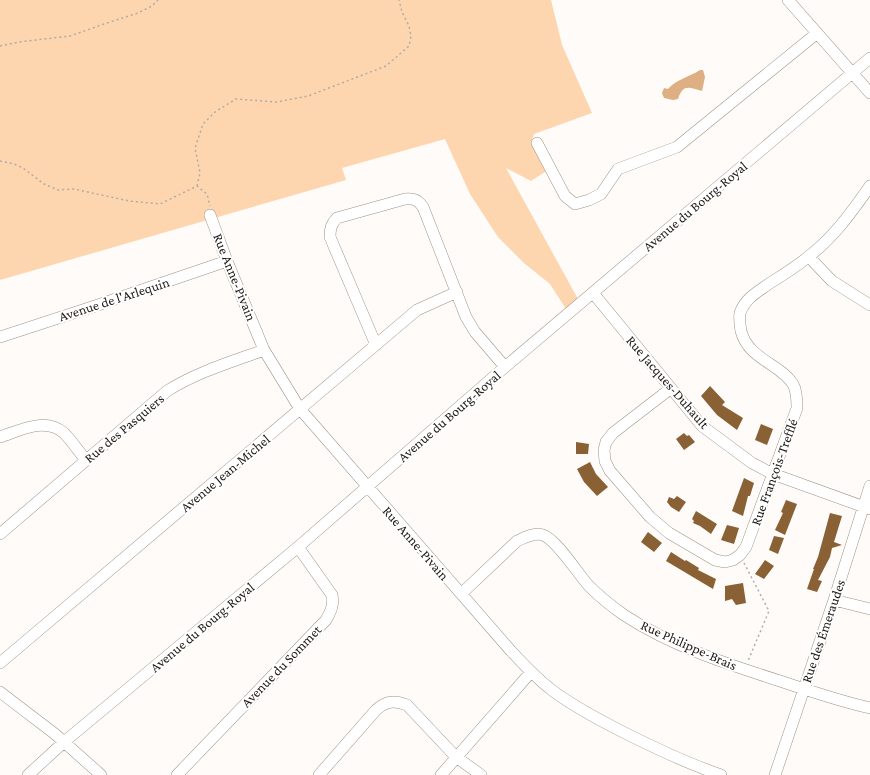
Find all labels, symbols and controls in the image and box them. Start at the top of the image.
street label: Avenue du Bourg-Royal [640,158,751,254]
street label: Rue Anne-Pivain [210,231,260,324]
street label: Avenue de l'Arlequin [57,273,172,324]
street label: Rue Jacques-Duhault [623,332,713,432]
street label: Avenue du Bourg-Royal [394,367,504,465]
street label: Rue des Pasquiers [81,390,167,466]
street label: Rue François-Trefflé [747,416,801,528]
street label: Avenue Jean-Michel [177,431,273,515]
street label: Rue Anne-Pivain [379,503,453,584]
street label: Rue des Émeraudes [798,577,848,685]
street label: Avenue du Bourg-Royal [147,579,258,675]
street label: Rue Philippe-Brais [639,617,739,673]
street label: Avenue du Sommet [238,621,325,710]

